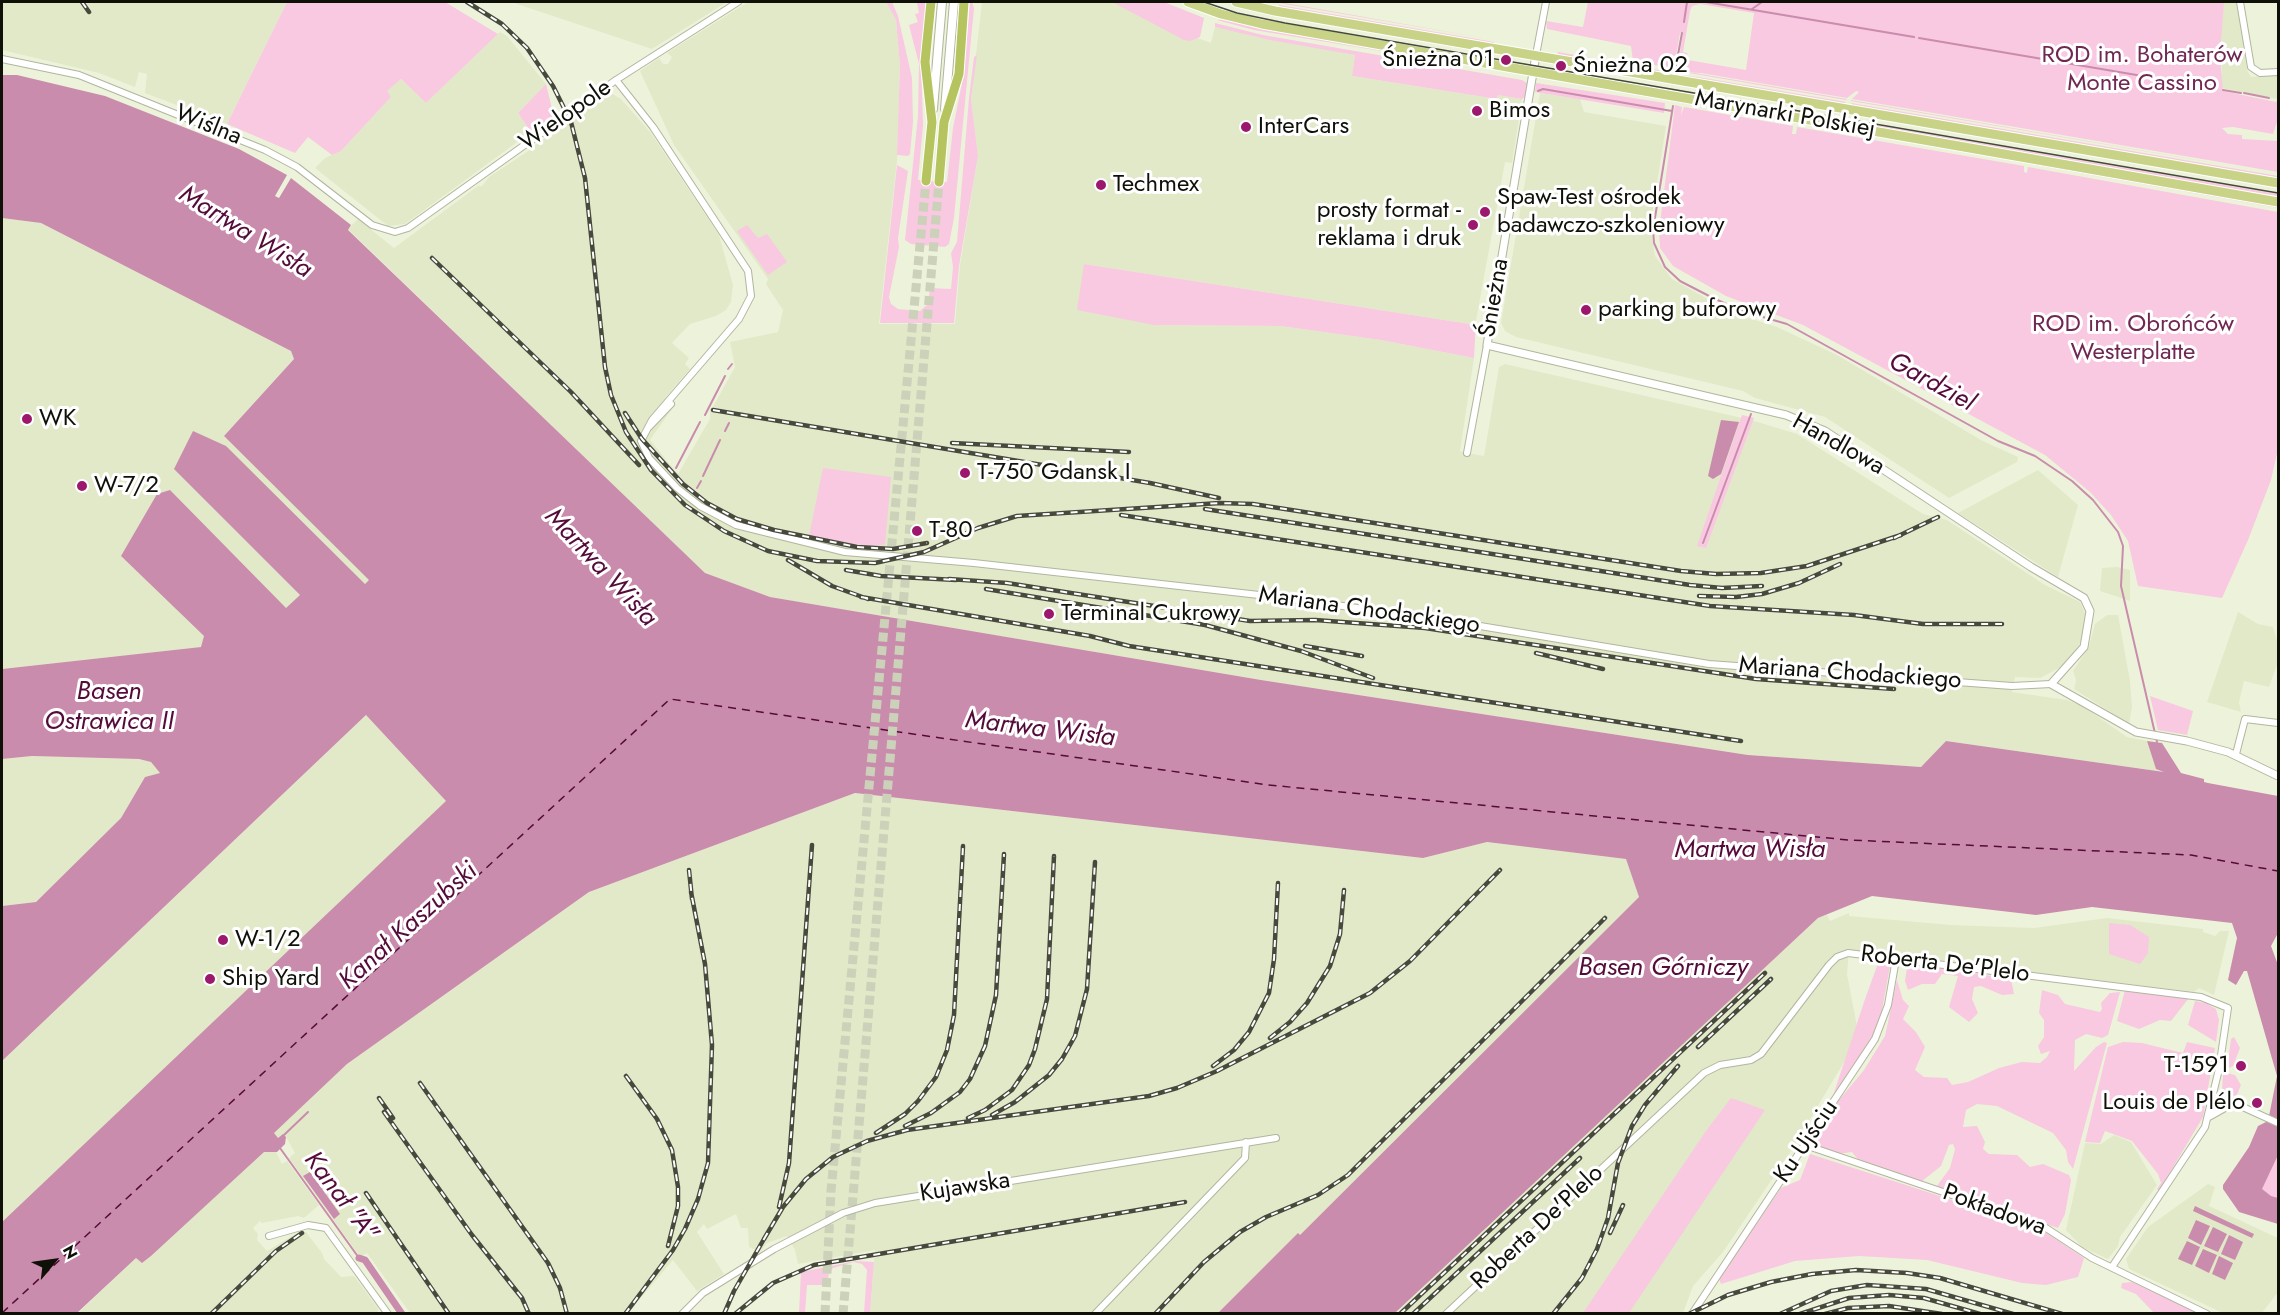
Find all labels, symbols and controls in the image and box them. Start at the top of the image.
park label: ROD im. Bohaterów Monte Cassino [2042,42,2242,98]
place label: Śnieżna 01 [1382,46,1494,74]
place label: Śnieżna 02 [1573,52,1688,80]
marker: Śnieżna 01 [1499,53,1513,67]
marker: Śnieżna 02 [1554,59,1568,73]
street label: Wielopole [514,74,618,158]
street label: Marynarki Polskiej [1693,85,1877,145]
place label: Bimos [1489,97,1550,125]
street label: Wiślna [170,100,246,152]
marker: Bimos [1470,104,1484,118]
place label: InterCars [1258,113,1349,141]
marker: InterCars [1239,120,1253,134]
place label: Techmex [1113,171,1199,199]
marker: Techmex [1094,178,1108,192]
water label: Martwa Wisła [173,180,317,286]
place label: Spaw-Test ośrodek badawczo-szkoleniowy [1497,184,1725,240]
place label: prosty format - reklama i druk [1317,197,1461,253]
marker: Spaw-Test ośrodek badawczo-szkoleniowy [1478,205,1492,219]
marker: prosty format - reklama i druk [1466,218,1480,232]
street label: Śnieżna [1474,256,1516,340]
place label: parking buforowy [1598,296,1776,324]
marker: parking buforowy [1579,303,1593,317]
park label: ROD im. Obrońców Westerplatte [2032,311,2234,367]
water label: Gardziel [1882,347,1980,419]
place label: WK [39,405,76,433]
street label: Handlowa [1787,408,1889,482]
marker: WK [20,412,34,426]
place label: T-750 Gdansk I [977,459,1131,487]
marker: T-750 Gdansk I [958,466,972,480]
place label: W-7/2 [94,472,159,500]
marker: W-7/2 [75,479,89,493]
water label: Martwa Wisła [537,502,663,634]
place label: T-80 [929,517,973,545]
marker: T-80 [910,524,924,538]
street label: Mariana Chodackiego [1257,581,1481,641]
place label: Terminal Cukrowy [1061,600,1240,628]
marker: Terminal Cukrowy [1042,607,1056,621]
street label: Mariana Chodackiego [1738,652,1962,696]
water label: Basen Ostrawica II [44,677,174,738]
water label: Martwa Wisła [963,705,1117,755]
water label: Martwa Wisła [1675,835,1825,867]
water label: Kanał Kaszubski [333,857,485,997]
place label: W-1/2 [235,926,301,954]
marker: W-1/2 [216,933,230,947]
street label: Roberta De'Plelo [1859,940,2031,990]
water label: Basen Górniczy [1578,953,1748,985]
place label: Ship Yard [222,965,319,993]
marker: Ship Yard [203,972,217,986]
place label: T-1591 [2164,1052,2229,1080]
marker: T-1591 [2234,1059,2248,1073]
place label: Louis de Plélo [2102,1089,2245,1117]
street label: Ku Ujściu [1769,1095,1845,1189]
marker: Louis de Plélo [2250,1096,2264,1110]
water label: Kanał "A" [296,1146,384,1248]
street label: Roberta De'Plelo [1466,1160,1610,1296]
street label: Kujawska [918,1167,1012,1209]
street label: Pokładowa [1939,1179,2049,1243]
north arrow [24,1231,84,1291]
text: N [57,1241,83,1263]

